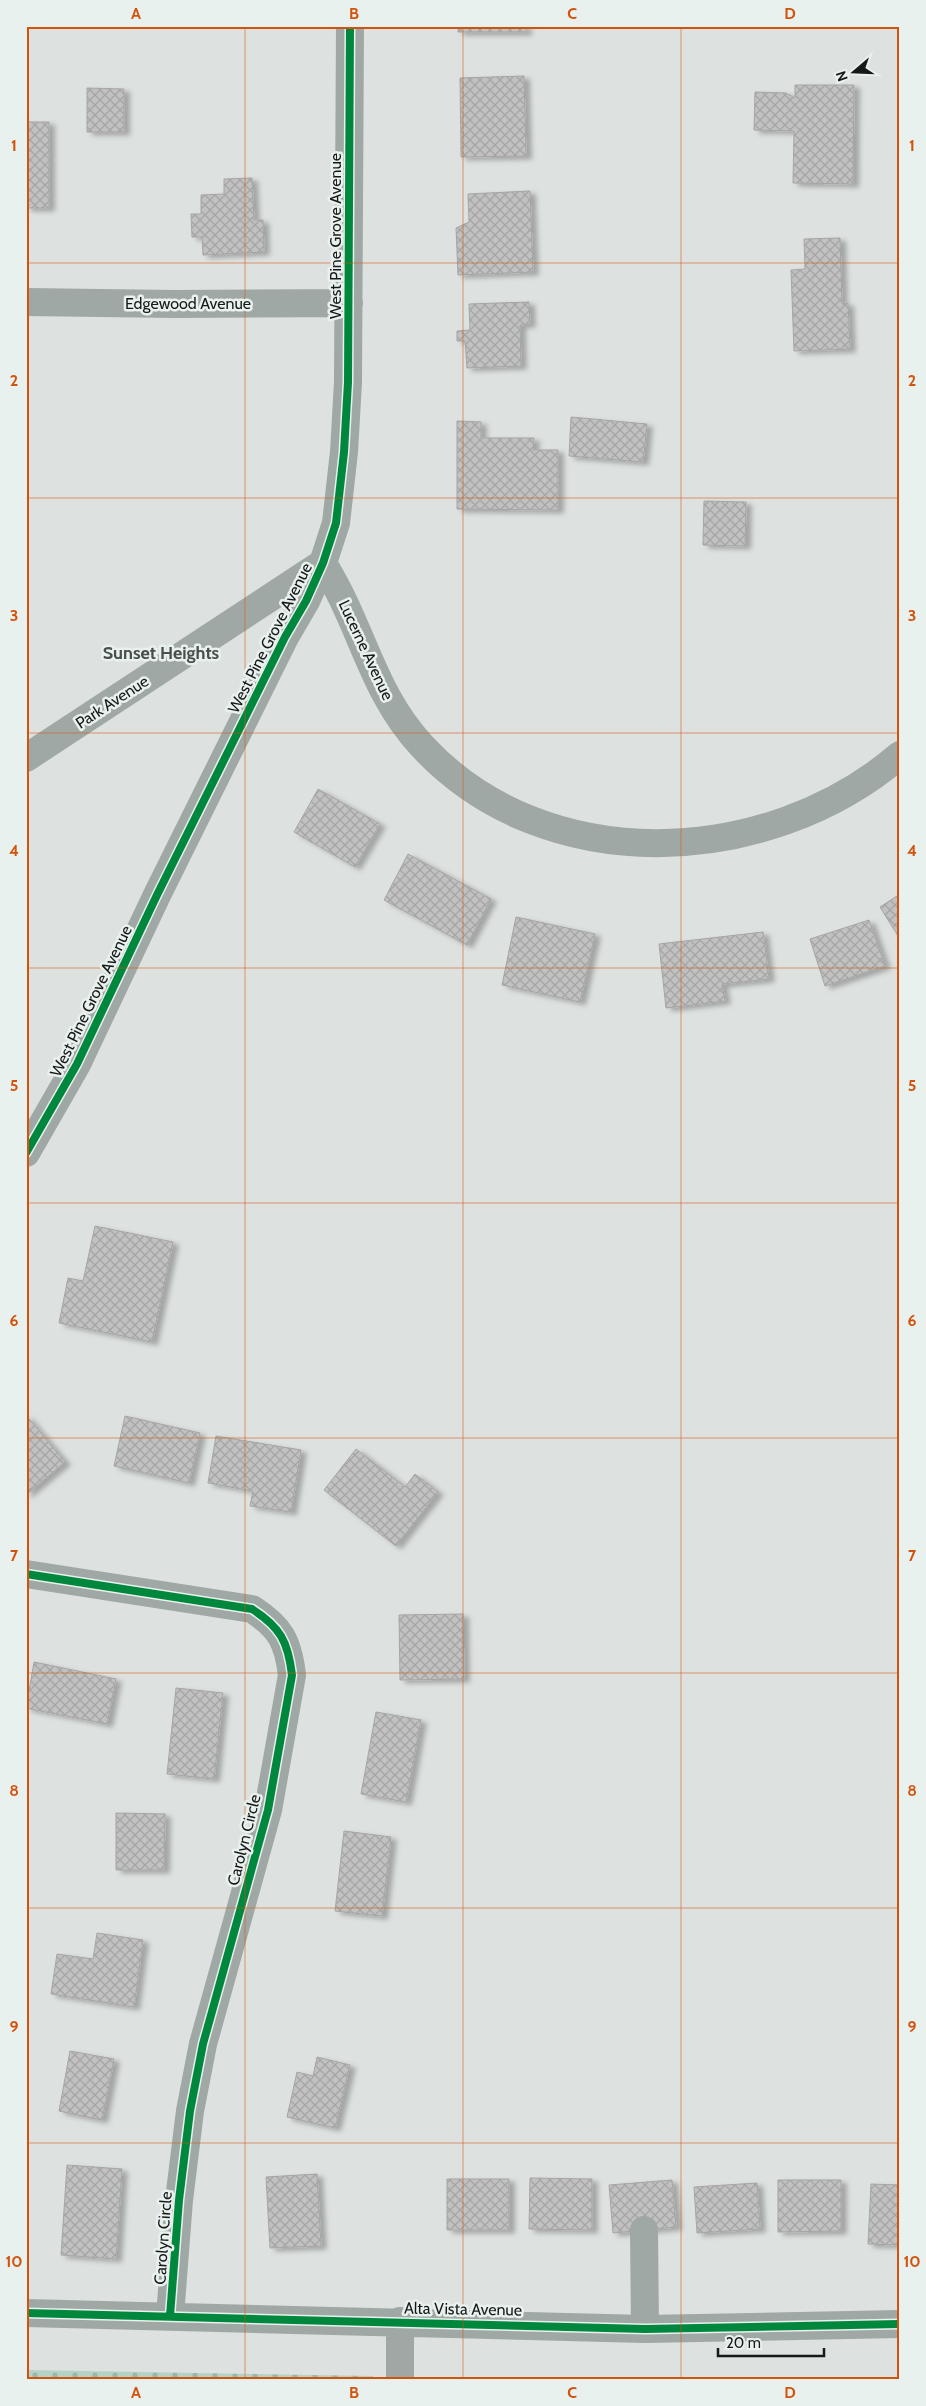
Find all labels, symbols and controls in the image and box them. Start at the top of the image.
text: A [131,4,141,23]
text: B [349,4,359,23]
text: C [567,4,577,23]
text: D [784,4,796,23]
north arrow [828,48,878,98]
text: N [832,69,852,84]
text: 1 [11,136,17,155]
text: 1 [909,136,915,155]
street label: West Pine Grove Avenue [326,153,345,319]
street label: Edgewood Avenue [125,294,251,313]
text: 2 [10,371,18,390]
text: 2 [908,371,916,390]
street label: West Pine Grove Avenue [224,560,316,716]
street label: Lucerne Avenue [335,597,397,703]
text: 3 [10,606,18,625]
text: 3 [908,606,916,625]
district label: Sunset Heights [103,642,220,664]
street label: Park Avenue [72,671,152,733]
text: 4 [9,841,19,860]
text: 4 [907,841,917,860]
street label: West Pine Grove Avenue [46,922,136,1080]
text: 5 [10,1076,18,1095]
text: 5 [908,1076,916,1095]
text: 6 [10,1311,19,1330]
text: 6 [908,1311,917,1330]
text: 7 [10,1546,19,1565]
text: 7 [908,1546,917,1565]
text: 8 [9,1781,19,1800]
text: 8 [907,1781,917,1800]
street label: Carolyn Circle [224,1792,264,1888]
text: 9 [10,2017,19,2036]
text: 9 [908,2017,917,2036]
street label: Carolyn Circle [150,2191,176,2285]
text: 10 [5,2252,23,2271]
text: 10 [903,2252,921,2271]
street label: Alta Vista Avenue [404,2298,522,2320]
scale bar [718,2326,825,2358]
text: 20 m [726,2334,761,2352]
text: A [131,2383,141,2402]
text: B [349,2383,359,2402]
text: C [567,2383,577,2402]
text: D [784,2383,796,2402]

